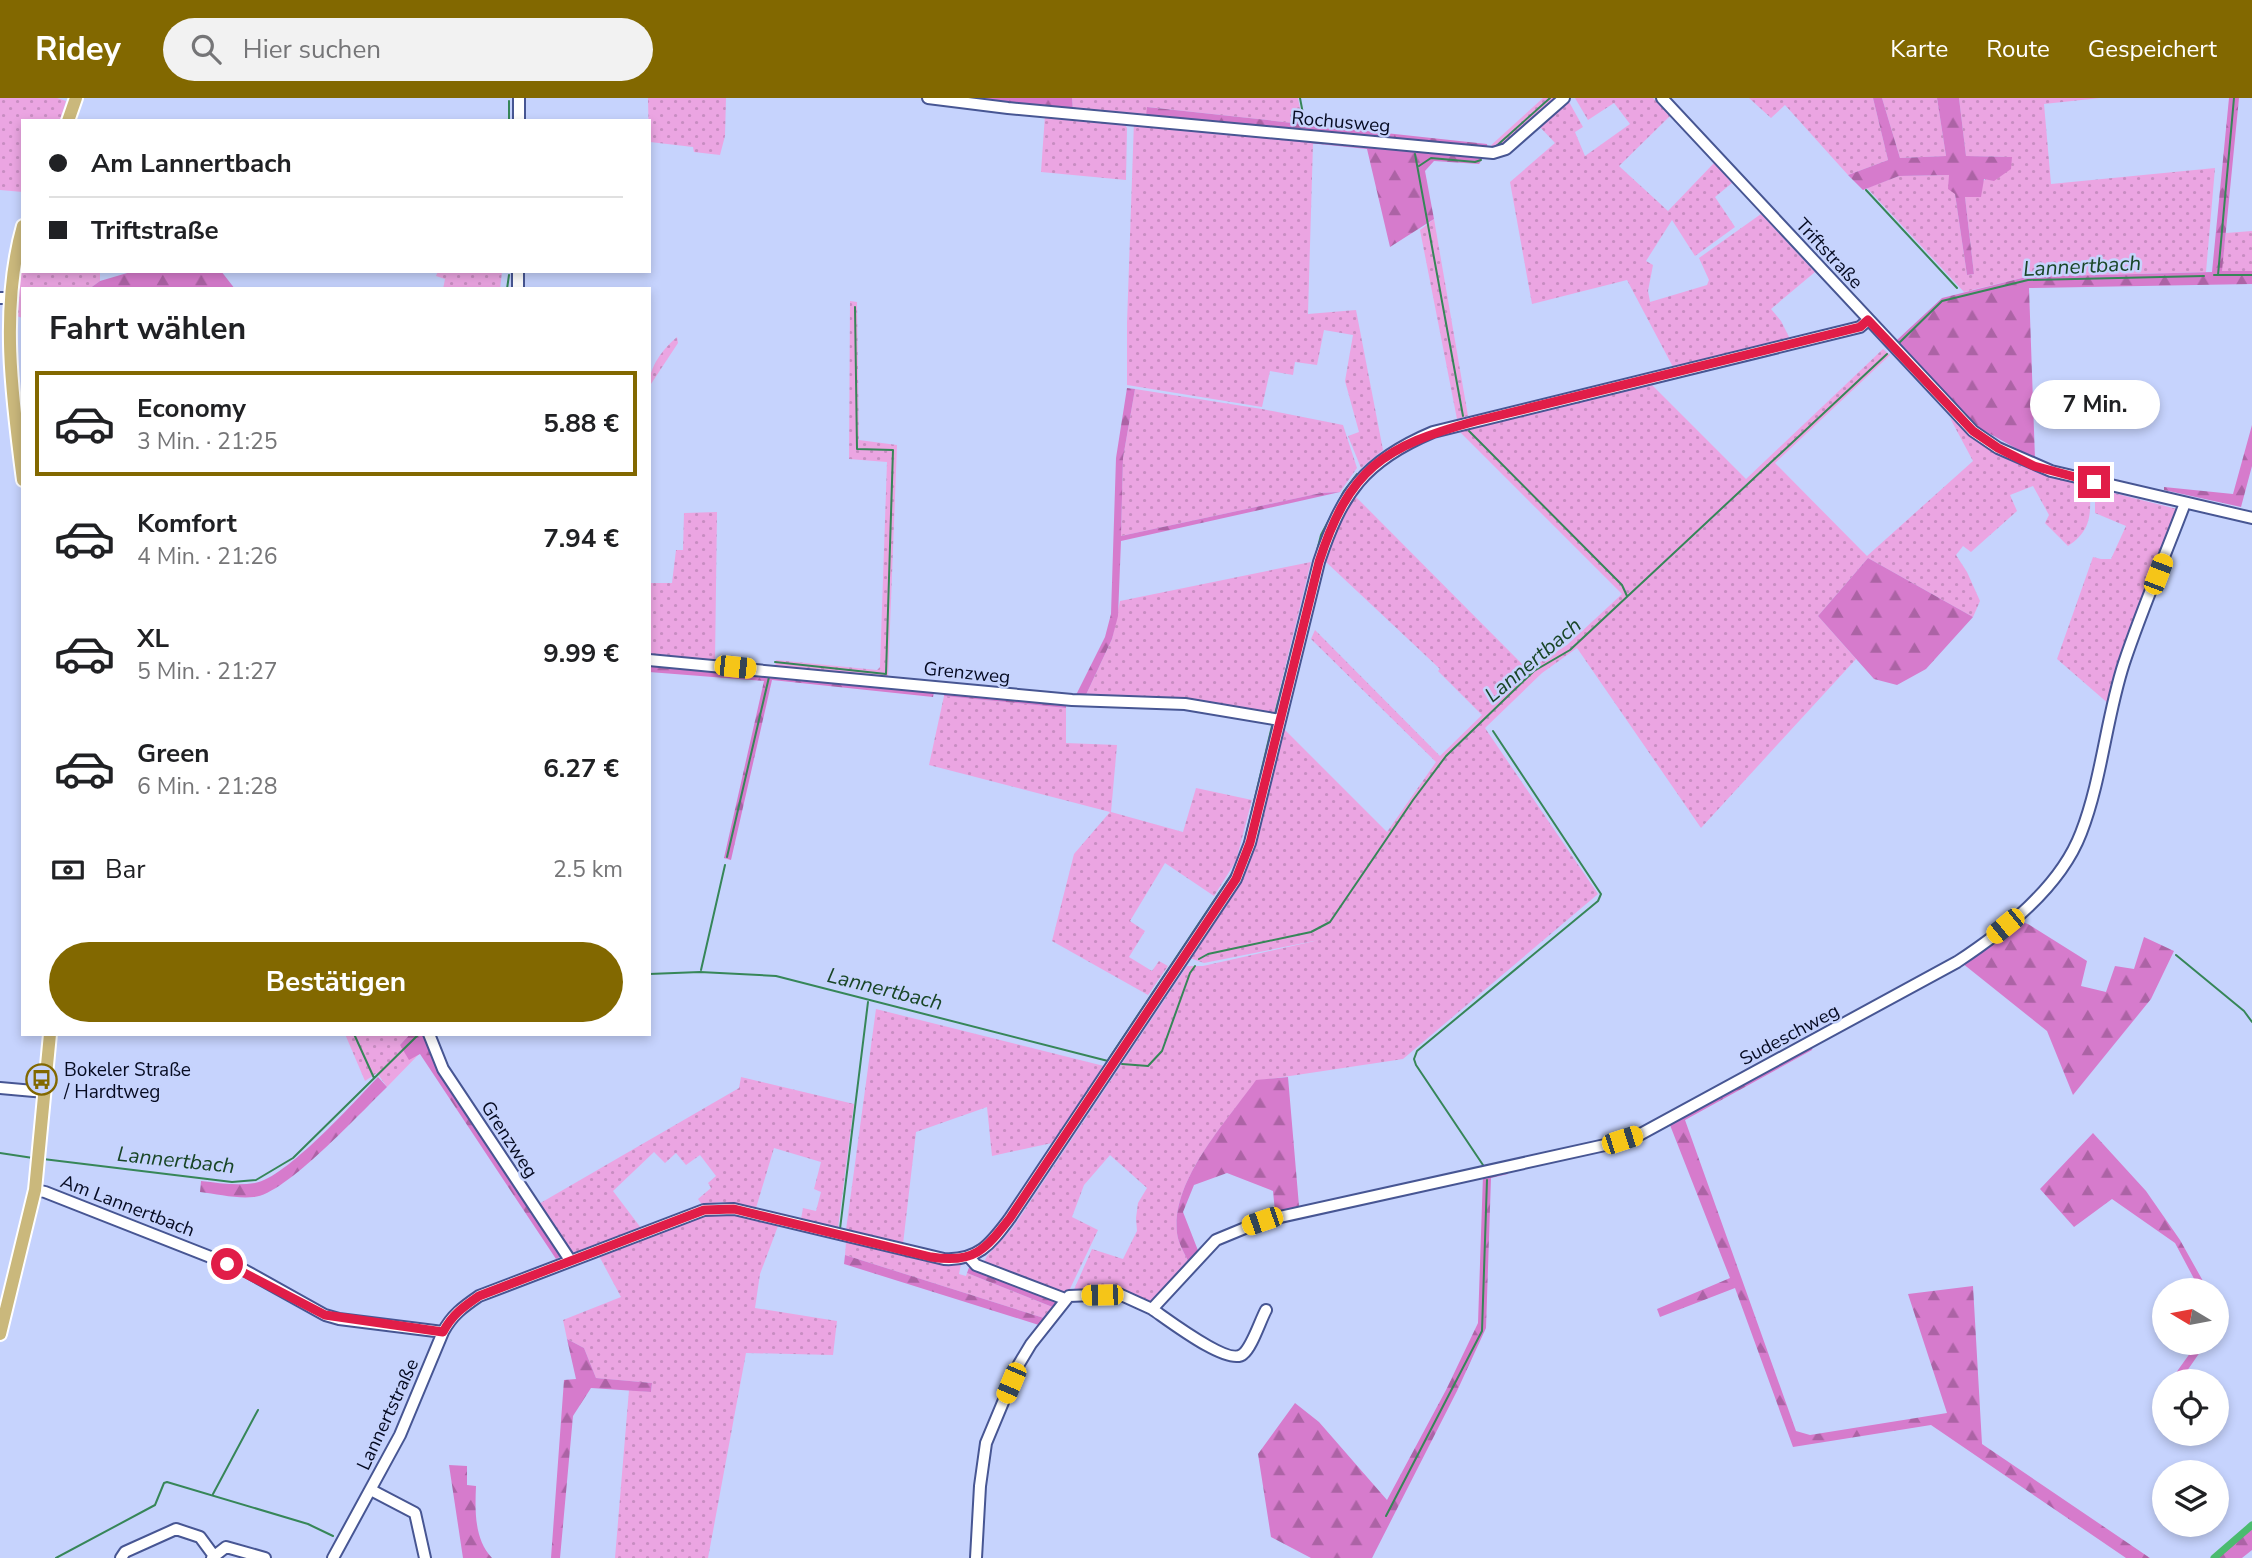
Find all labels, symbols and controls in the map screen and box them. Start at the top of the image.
search box [163,18,653,81]
text: Ridey [35,27,121,72]
icon: search [187,30,225,68]
text: Hier suchen [243,32,381,67]
text: Karte [1890,33,1948,65]
text: Route [1986,33,2050,65]
text: Gespeichert [2088,33,2217,65]
street label: Rochusweg [1290,105,1392,139]
text: Am Lannertbach [91,146,292,181]
text: Triftstraße [91,213,219,248]
street label: Triftstraße [1790,213,1869,295]
water label: Lannertbach [2022,249,2142,283]
text: Fahrt wählen [49,307,246,350]
callout: 7 Min. [2029,380,2159,430]
text: 7 Min. [2063,389,2128,420]
text: Economy [137,391,246,426]
icon: car [53,392,116,455]
text: 5.88 € [543,406,619,441]
text: 3 Min. · 21:25 [137,426,278,457]
route end [2078,466,2110,498]
text: Komfort [137,506,237,541]
icon: car [53,507,116,570]
text: 7.94 € [543,521,619,556]
text: 4 Min. · 21:26 [137,541,278,572]
car [2141,551,2176,597]
water label: Lannertbach [1479,611,1587,709]
text: XL [137,621,169,656]
icon: car [53,622,116,685]
text: 9.99 € [543,636,619,671]
car [714,654,757,680]
text: 5 Min. · 21:27 [137,656,278,687]
street label: Grenzweg [922,656,1012,690]
text: Green [137,736,210,771]
icon: car [53,737,116,800]
text: 6.27 € [543,751,619,786]
text: 6 Min. · 21:28 [137,771,278,802]
icon: cash [49,851,87,889]
text: Bar [105,852,146,887]
text: 2.5 km [553,854,623,885]
car [1983,905,2028,947]
button: Bestätigen [49,942,623,1022]
water label: Lannertbach [824,961,946,1017]
street label: Sudeschweg [1735,998,1844,1072]
place label: Bokeler Straße / Hardtweg [63,1057,191,1105]
bus stop icon: Bokeler Straße / Hardtweg [24,1063,58,1097]
street label: Grenzweg [475,1096,544,1183]
car [1599,1124,1646,1156]
water label: Lannertbach [116,1140,236,1180]
street label: Am Lannertbach [57,1168,198,1243]
car [1239,1204,1286,1238]
route start [211,1248,243,1280]
north arrow [2152,1278,2230,1354]
map controls [2152,1278,2229,1537]
car [1081,1284,1124,1306]
street label: Lannertstraße [351,1354,425,1474]
car [994,1360,1029,1406]
button: locate [2152,1369,2229,1446]
button: layers [2152,1460,2229,1537]

